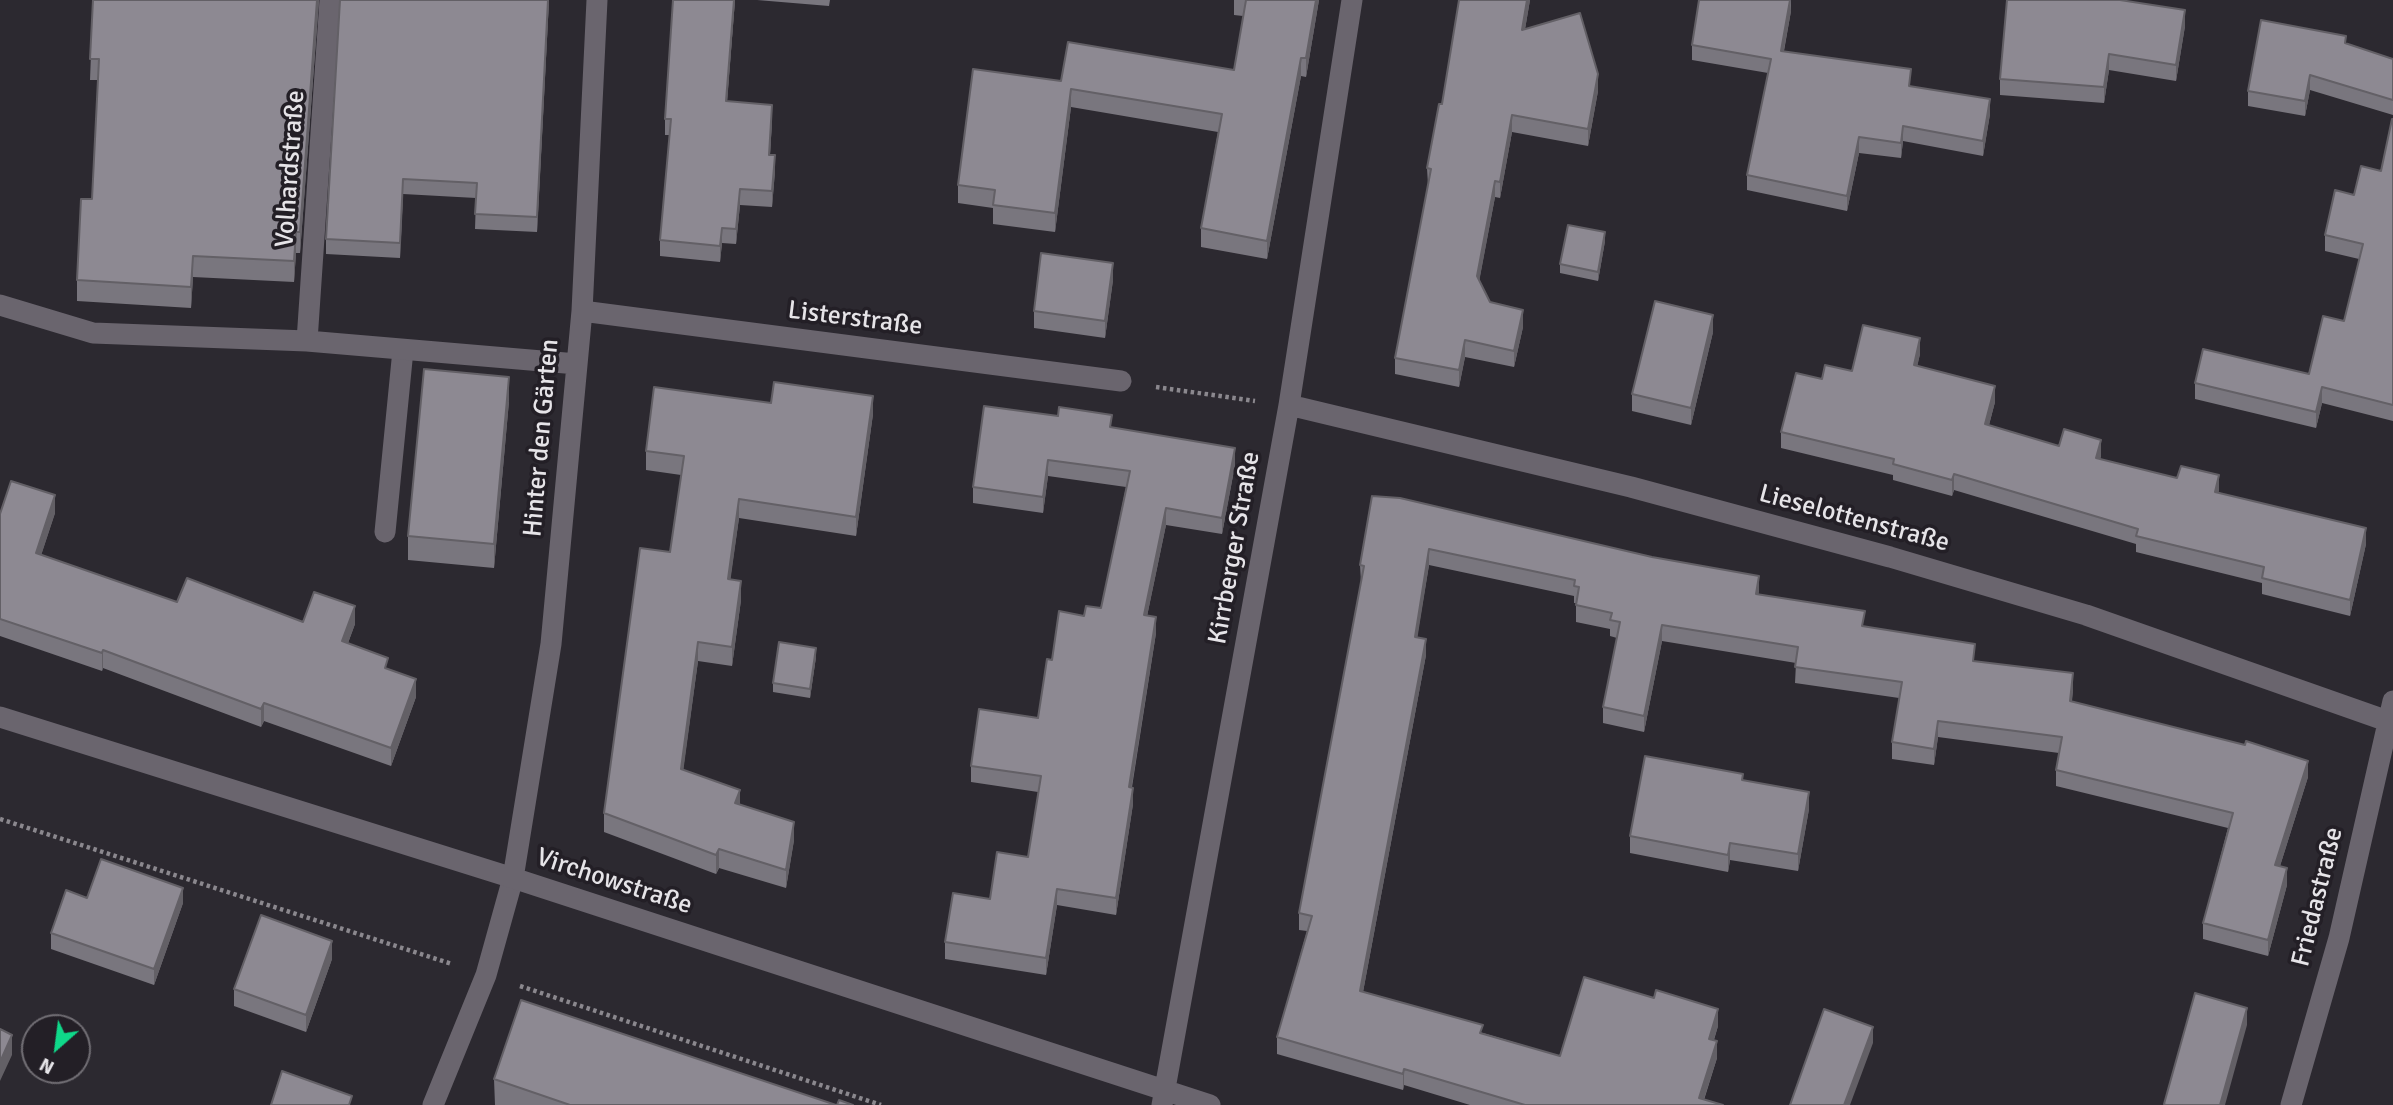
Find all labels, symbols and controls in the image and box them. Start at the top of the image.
street label: Volhardstraße [270,89,312,249]
street label: Listerstraße [786,295,924,343]
street label: Hinter den Gärten [518,338,566,538]
street label: Kirrberger Straße [1203,449,1267,647]
street label: Lieselottenstraße [1755,479,1953,559]
street label: Friedastraße [2286,824,2350,970]
street label: Virchowstraße [532,842,696,922]
north arrow [21,1014,91,1084]
text: N [36,1052,59,1079]

